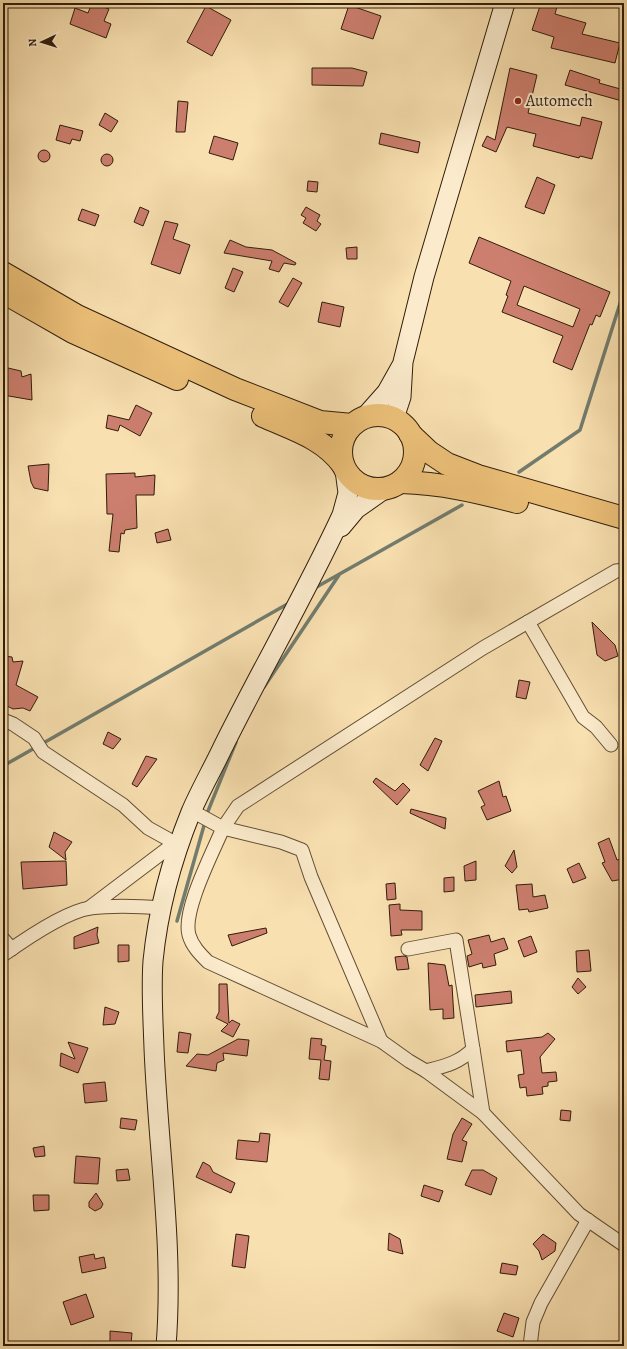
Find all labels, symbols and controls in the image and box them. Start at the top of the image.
north arrow [22,22,62,62]
text: N [25,38,40,47]
place label: Automech [525,90,593,112]
marker: Automech [513,96,523,106]

